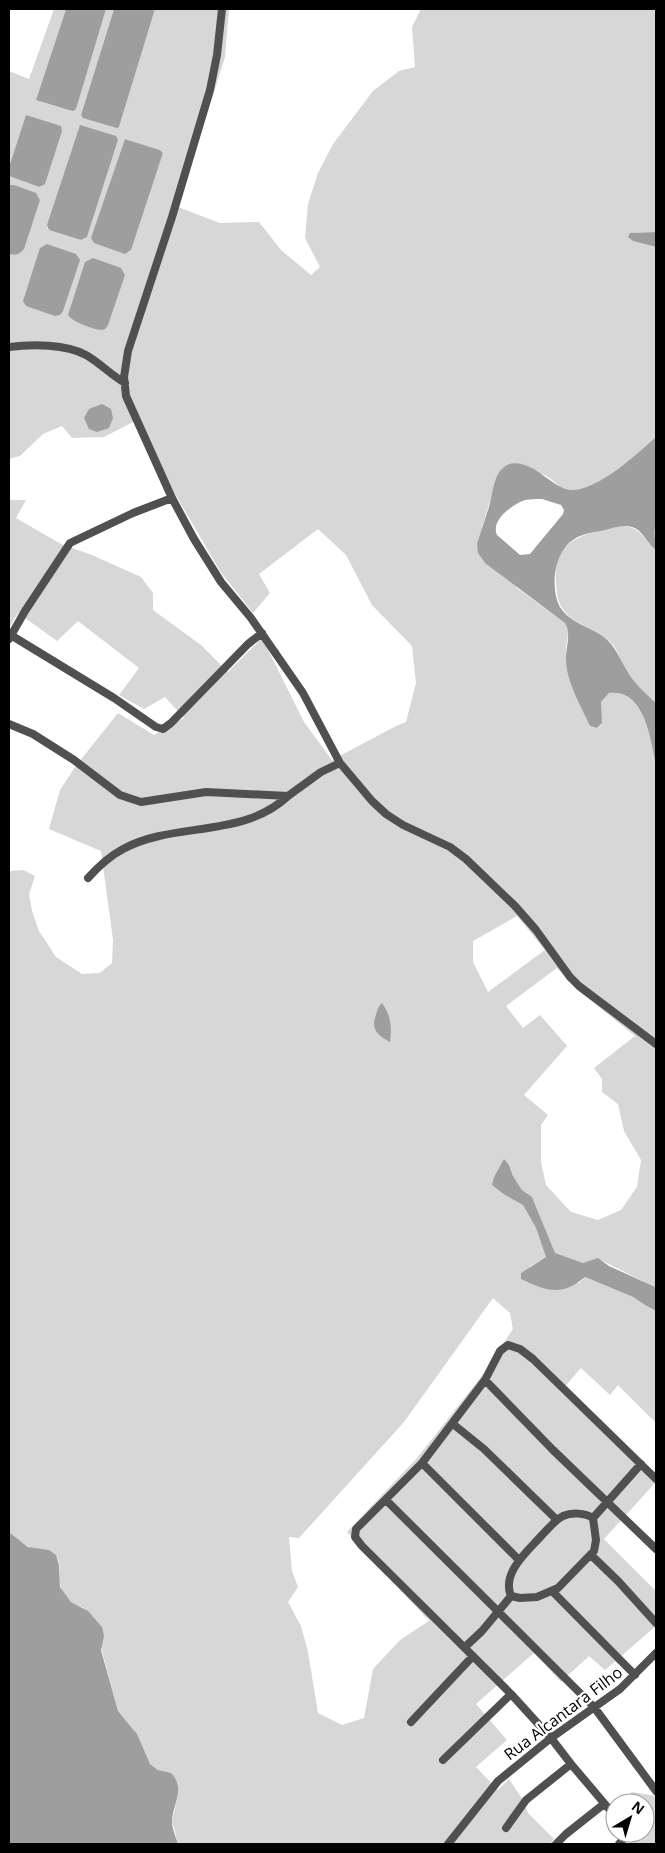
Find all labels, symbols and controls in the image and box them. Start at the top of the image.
street label: Rua Alcantara Filho [499,1661,627,1765]
north arrow [605,1793,655,1843]
text: N [628,1796,649,1818]

